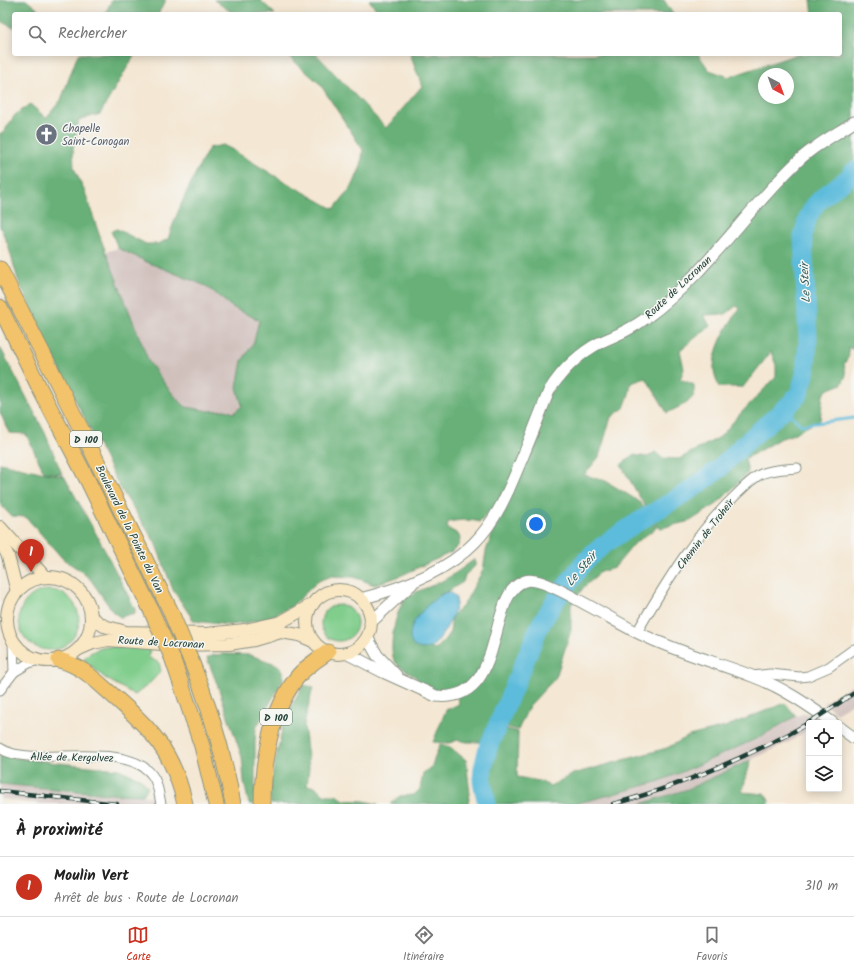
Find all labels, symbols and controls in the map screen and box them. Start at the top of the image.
search box [12,12,842,56]
text: Rechercher [58,22,126,46]
icon: search [26,23,48,45]
north arrow [758,68,794,104]
place label: Chapelle Saint-Conogan [62,120,130,151]
church icon: Chapelle Saint-Conogan [34,121,60,147]
street label: Route de Locronan [641,252,717,324]
water label: Le Steir [795,259,816,303]
road number: D 100 [70,431,102,447]
street label: Boulevard de la Pointe du Van [90,462,168,597]
street label: Chemin de Troheïr [672,494,740,574]
your location [526,514,546,534]
pin: 1 [18,539,44,572]
water label: Le Steir [561,546,604,591]
street label: Route de Locronan [117,632,205,654]
road number: D 100 [260,709,292,725]
map controls [806,720,842,792]
button: locate [806,720,842,756]
street label: Allée de Kergolvez [30,748,114,768]
button: layers [806,756,842,792]
text: À proximité [16,817,103,844]
text: Moulin Vert [54,864,129,888]
text: 1 [27,876,31,897]
text: 310 m [804,876,838,897]
text: Arrêt de bus · Route de Locronan [54,888,238,909]
tab: Carte [126,924,151,966]
tab: Itinéraire [403,924,444,966]
tab: Favoris [696,924,728,966]

